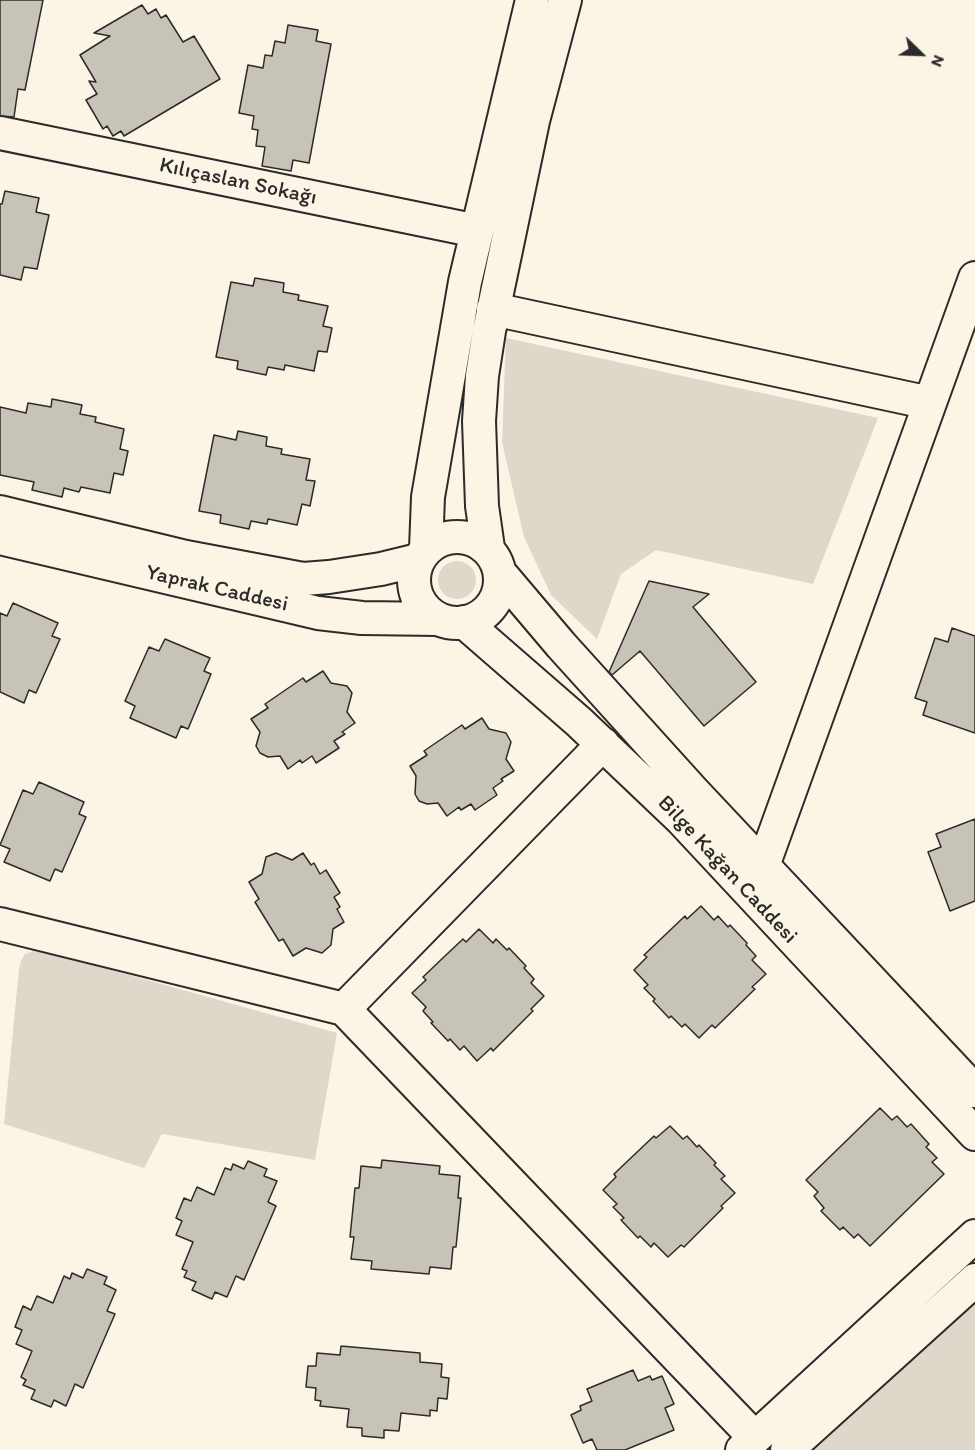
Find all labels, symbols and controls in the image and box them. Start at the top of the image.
north arrow [891,24,951,84]
text: N [927,53,949,70]
street label: Kılıçaslan Sokağı [157,152,319,212]
street label: Yaprak Caddesi [143,560,291,618]
street label: Bilge Kağan Caddesi [651,790,803,950]

